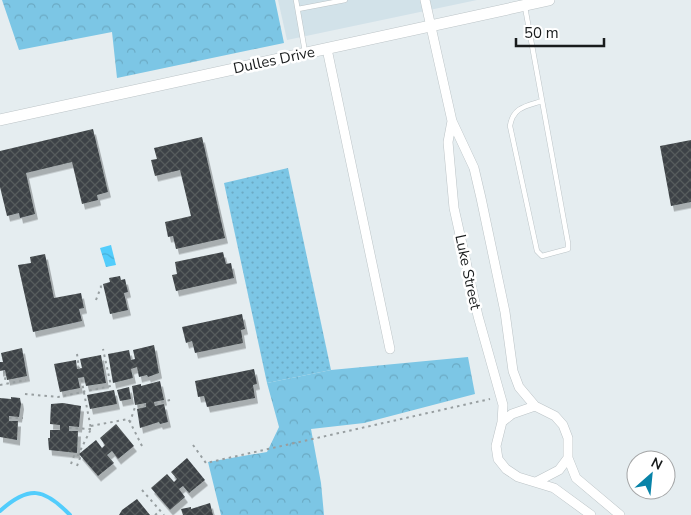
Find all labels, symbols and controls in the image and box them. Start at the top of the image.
scale bar [516,15,604,47]
text: 50 m [524,23,559,43]
street label: Dulles Drive [231,42,317,78]
street label: Luke Street [450,233,486,312]
north arrow [626,450,676,500]
text: N [648,453,666,475]

